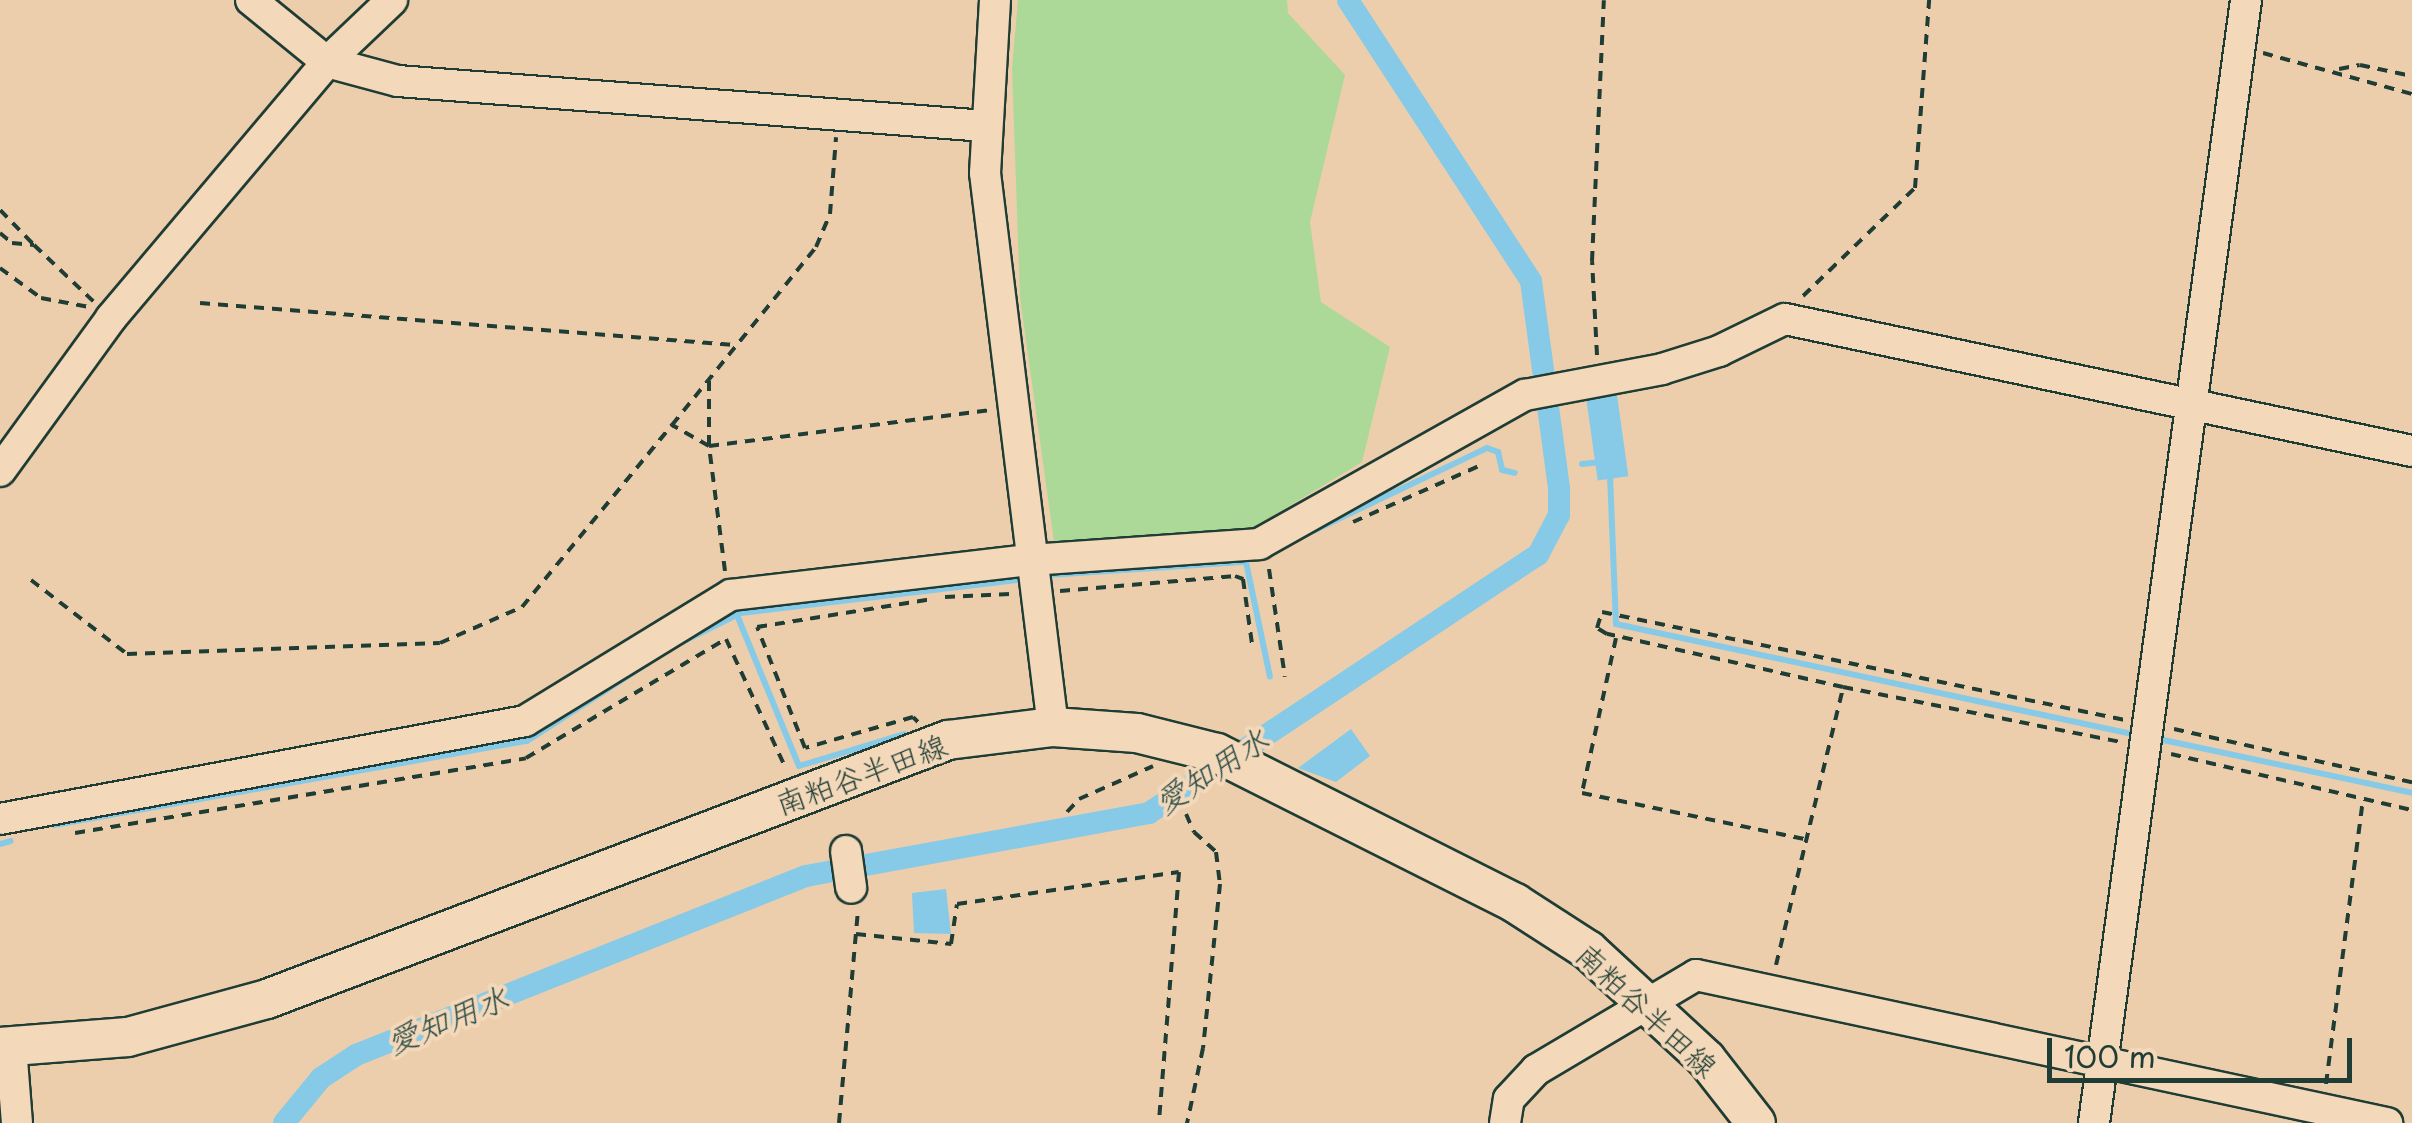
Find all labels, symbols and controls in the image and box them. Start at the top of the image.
water label: 愛知用水 [1147,719,1275,821]
street label: 南粕谷半田線 [770,726,952,822]
street label: 南粕谷半田線 [1569,935,1725,1085]
water label: 愛知用水 [380,977,514,1061]
scale bar [2052,1018,2357,1080]
text: 100 m [2064,1033,2156,1078]

